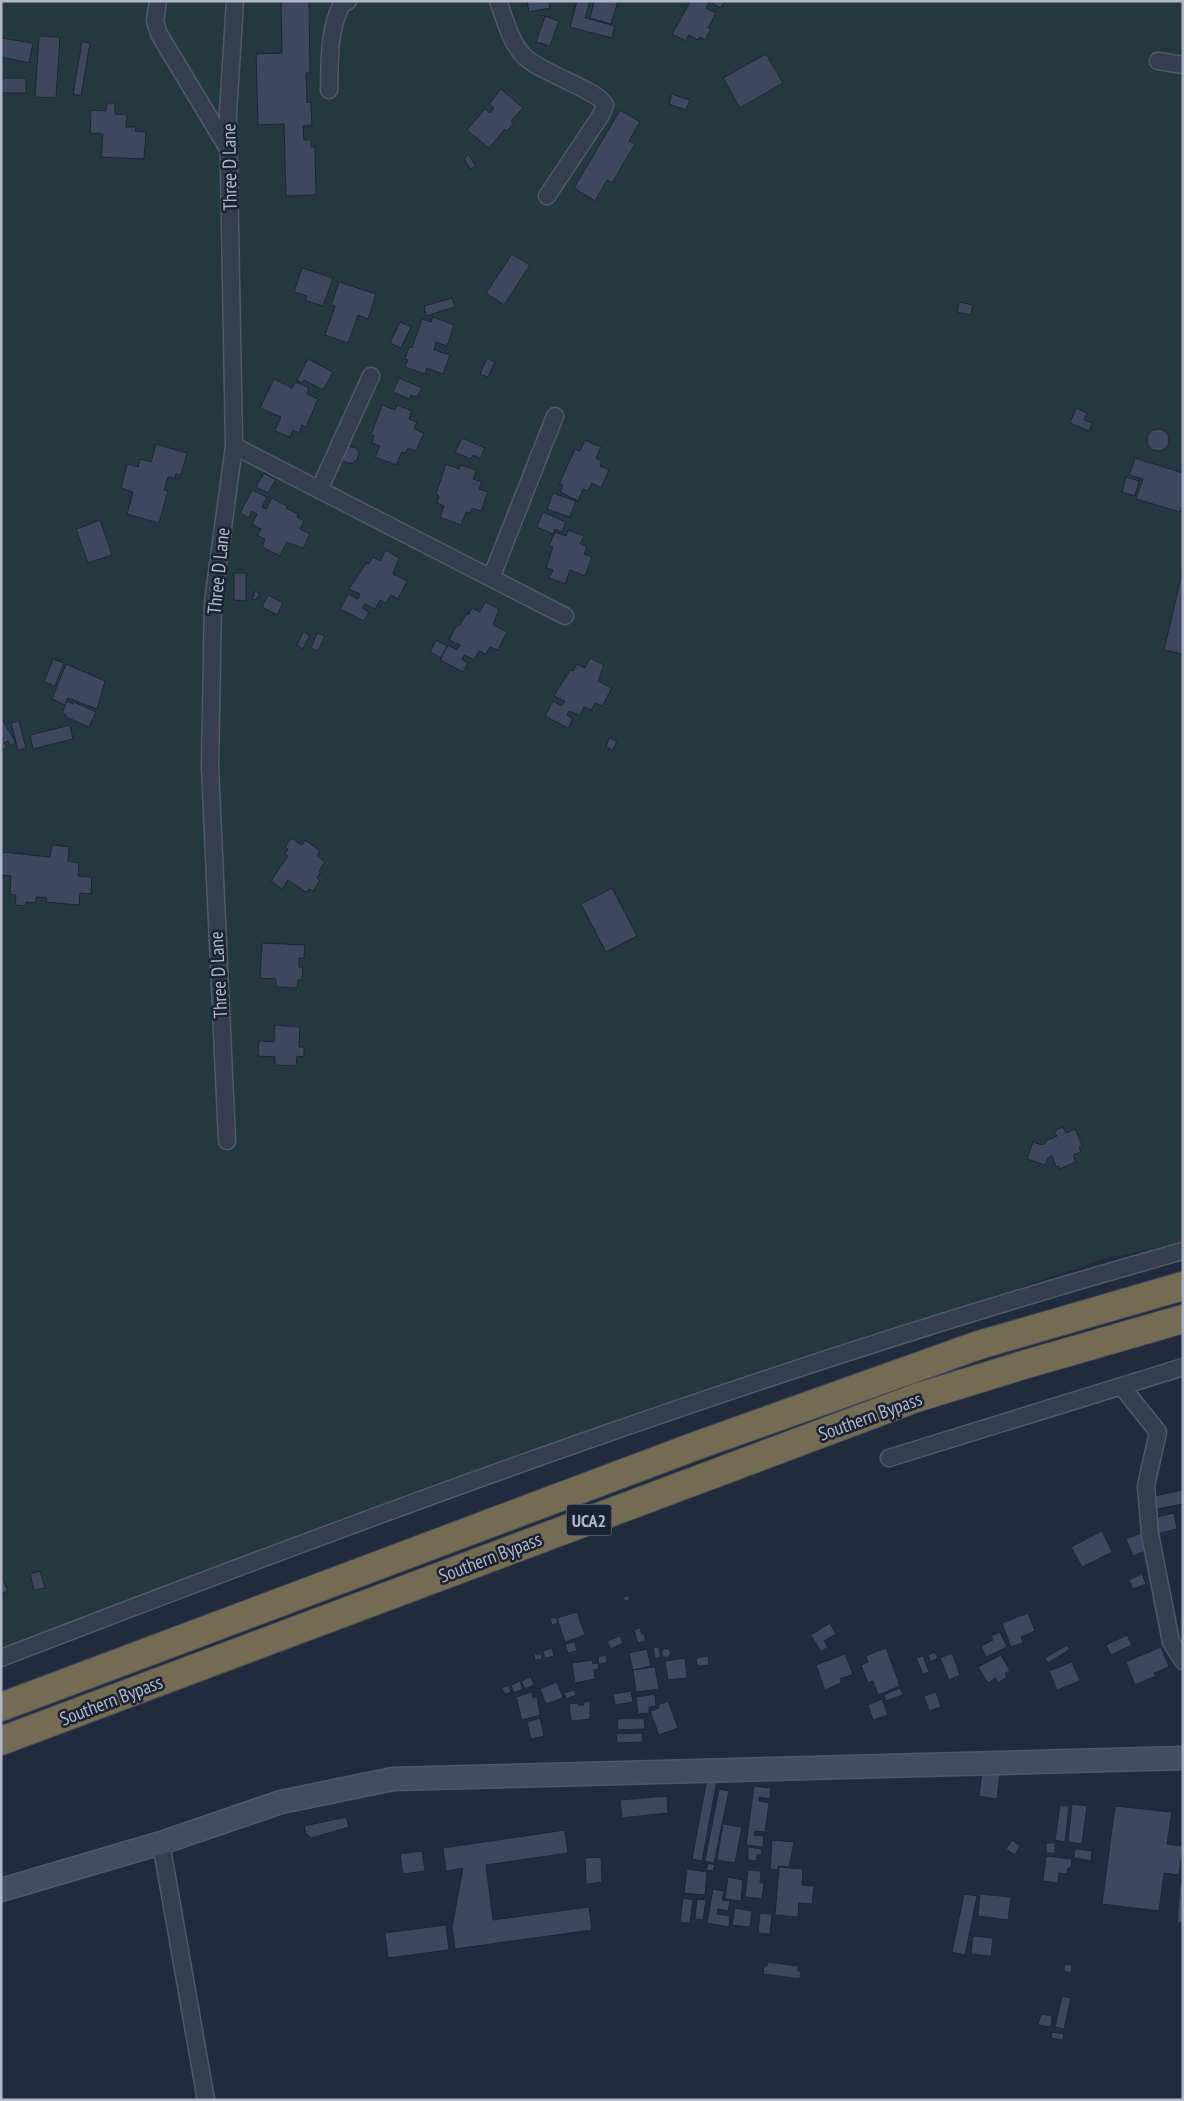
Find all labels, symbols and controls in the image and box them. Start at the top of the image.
street label: Three D Lane [216,123,242,211]
street label: Three D Lane [202,526,234,616]
street label: Three D Lane [204,931,232,1019]
street label: Southern Bypass [815,1386,925,1446]
road number: UCA2 [566,1504,612,1536]
street label: Southern Bypass [435,1526,545,1588]
street label: Southern Bypass [56,1669,166,1731]

